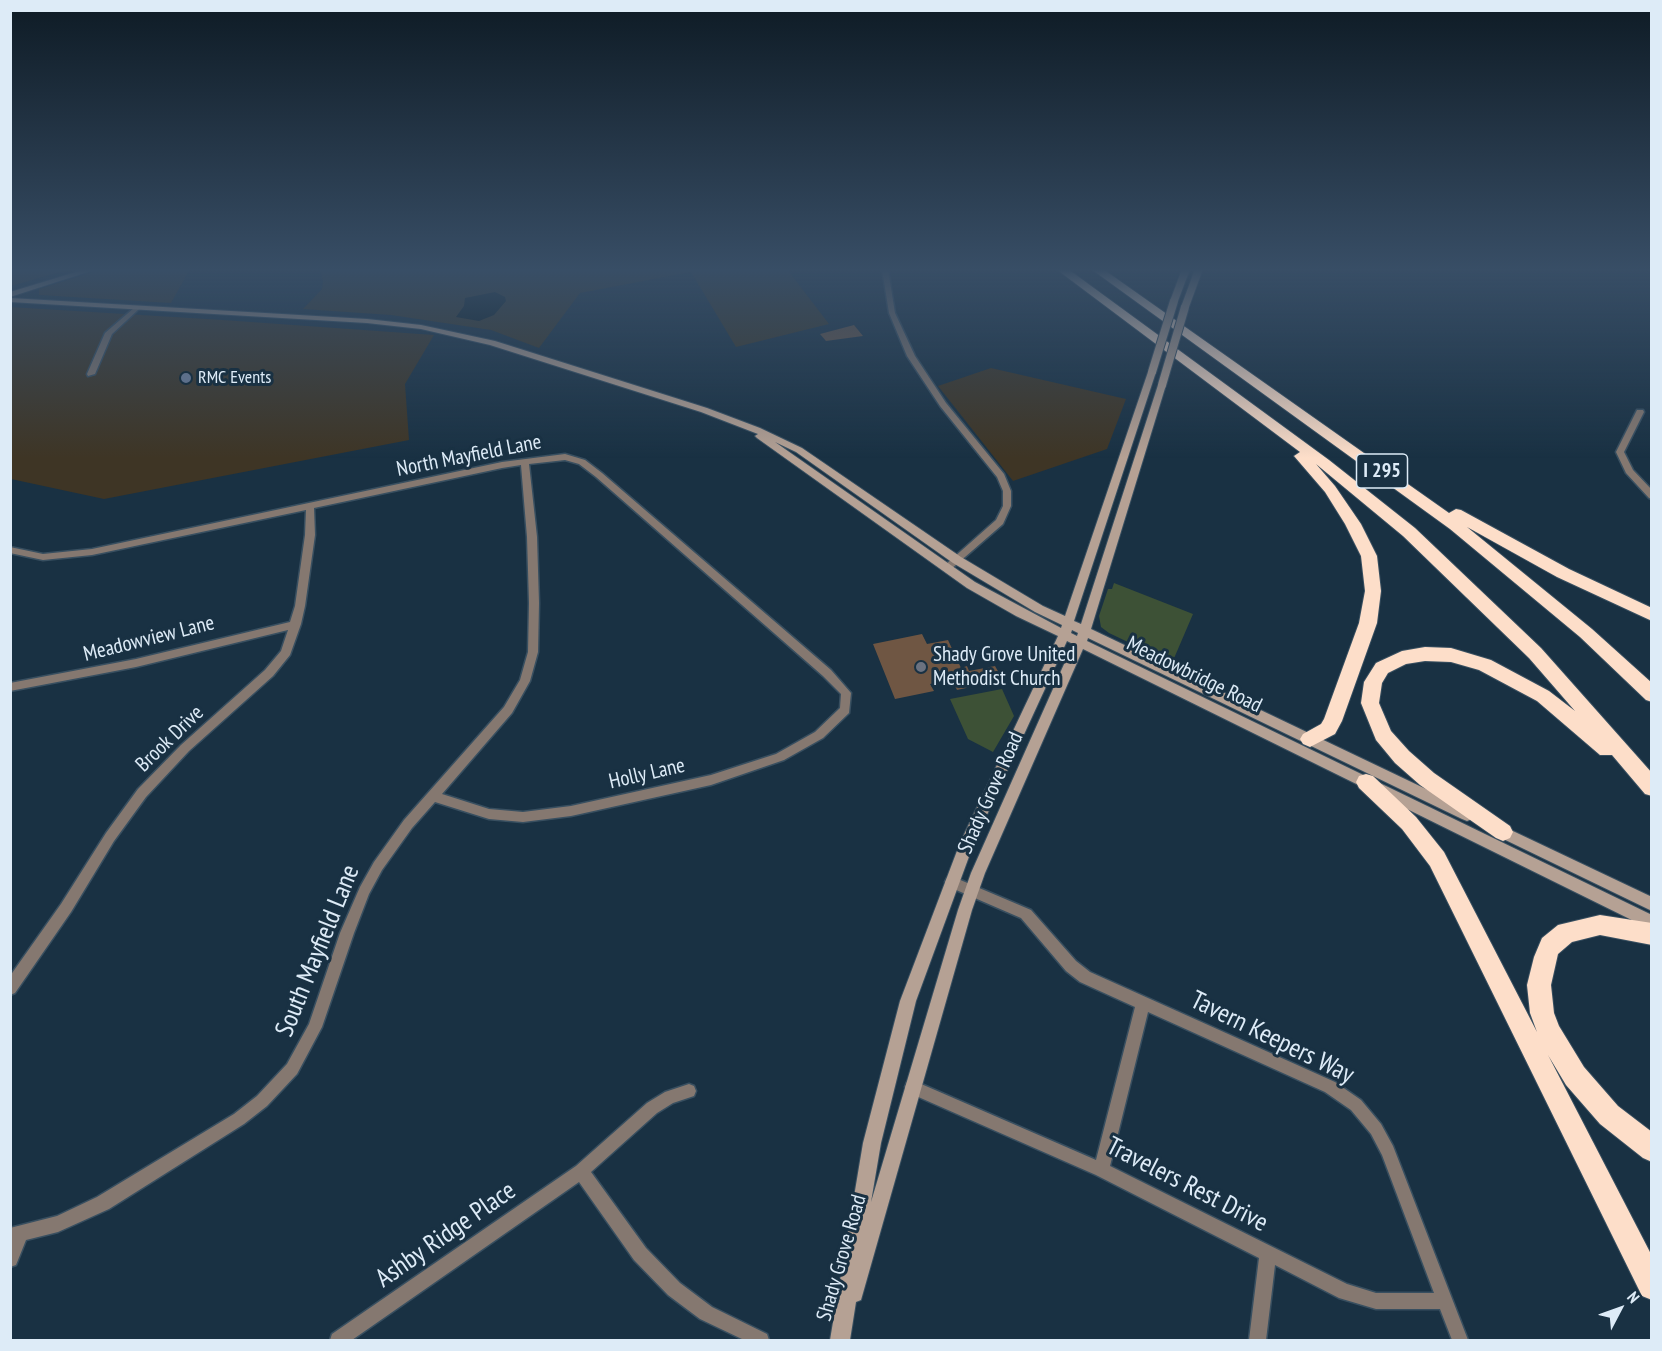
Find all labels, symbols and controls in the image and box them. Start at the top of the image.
place label: RMC Events [198,367,271,389]
marker: RMC Events [179,371,193,385]
street label: North Mayfield Lane [395,430,543,482]
road number: I 295 [1356,454,1408,488]
street label: Meadowview Lane [81,611,217,667]
street label: Meadowbridge Road [1122,631,1266,719]
place label: Shady Grove United Methodist Church [933,642,1075,692]
marker: Shady Grove United Methodist Church [914,660,928,674]
street label: Brook Drive [131,701,209,777]
street label: Shady Grove Road [953,728,1029,858]
street label: Holly Lane [607,753,687,795]
street label: South Mayfield Lane [269,861,367,1041]
street label: Tavern Keepers Way [1185,985,1359,1091]
street label: Travelers Rest Drive [1101,1131,1273,1239]
street label: Ashby Ridge Place [370,1175,522,1295]
street label: Shady Grove Road [812,1192,872,1324]
north arrow [1590,1279,1650,1339]
text: N [1623,1287,1644,1307]

